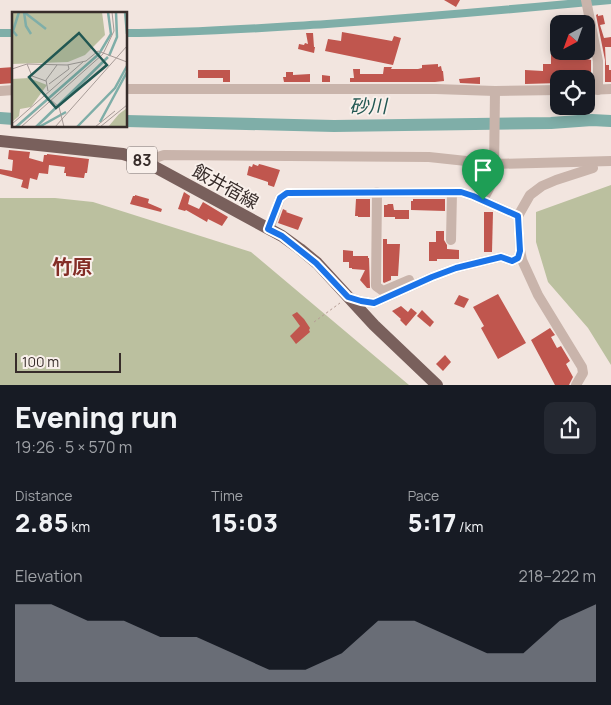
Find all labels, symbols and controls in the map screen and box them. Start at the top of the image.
inset map [12,12,128,128]
north arrow [550,15,595,60]
map controls [550,15,595,115]
button: locate [550,70,595,115]
water label: 砂川 [349,93,389,119]
road number: 83 [127,146,157,174]
pin [462,149,504,200]
icon: arrive [469,156,497,184]
street label: 飯井宿線 [189,158,263,214]
district label: 竹原 [52,253,92,280]
scale bar [15,350,121,373]
text: 100 m [22,352,59,371]
text: Evening run [15,398,178,436]
button: share [544,402,596,454]
text: 19:26 · 5 × 570 m [15,436,132,458]
text: Distance [15,486,72,505]
text: Time [211,486,243,505]
text: Pace [408,486,439,505]
text: 2.85 [15,505,68,540]
text: 15:03 [211,505,278,540]
text: 5:17 [408,505,456,540]
text: km [68,517,90,536]
text: /km [456,517,483,536]
text: Elevation [15,565,83,587]
text: 218–222 m [519,565,596,587]

